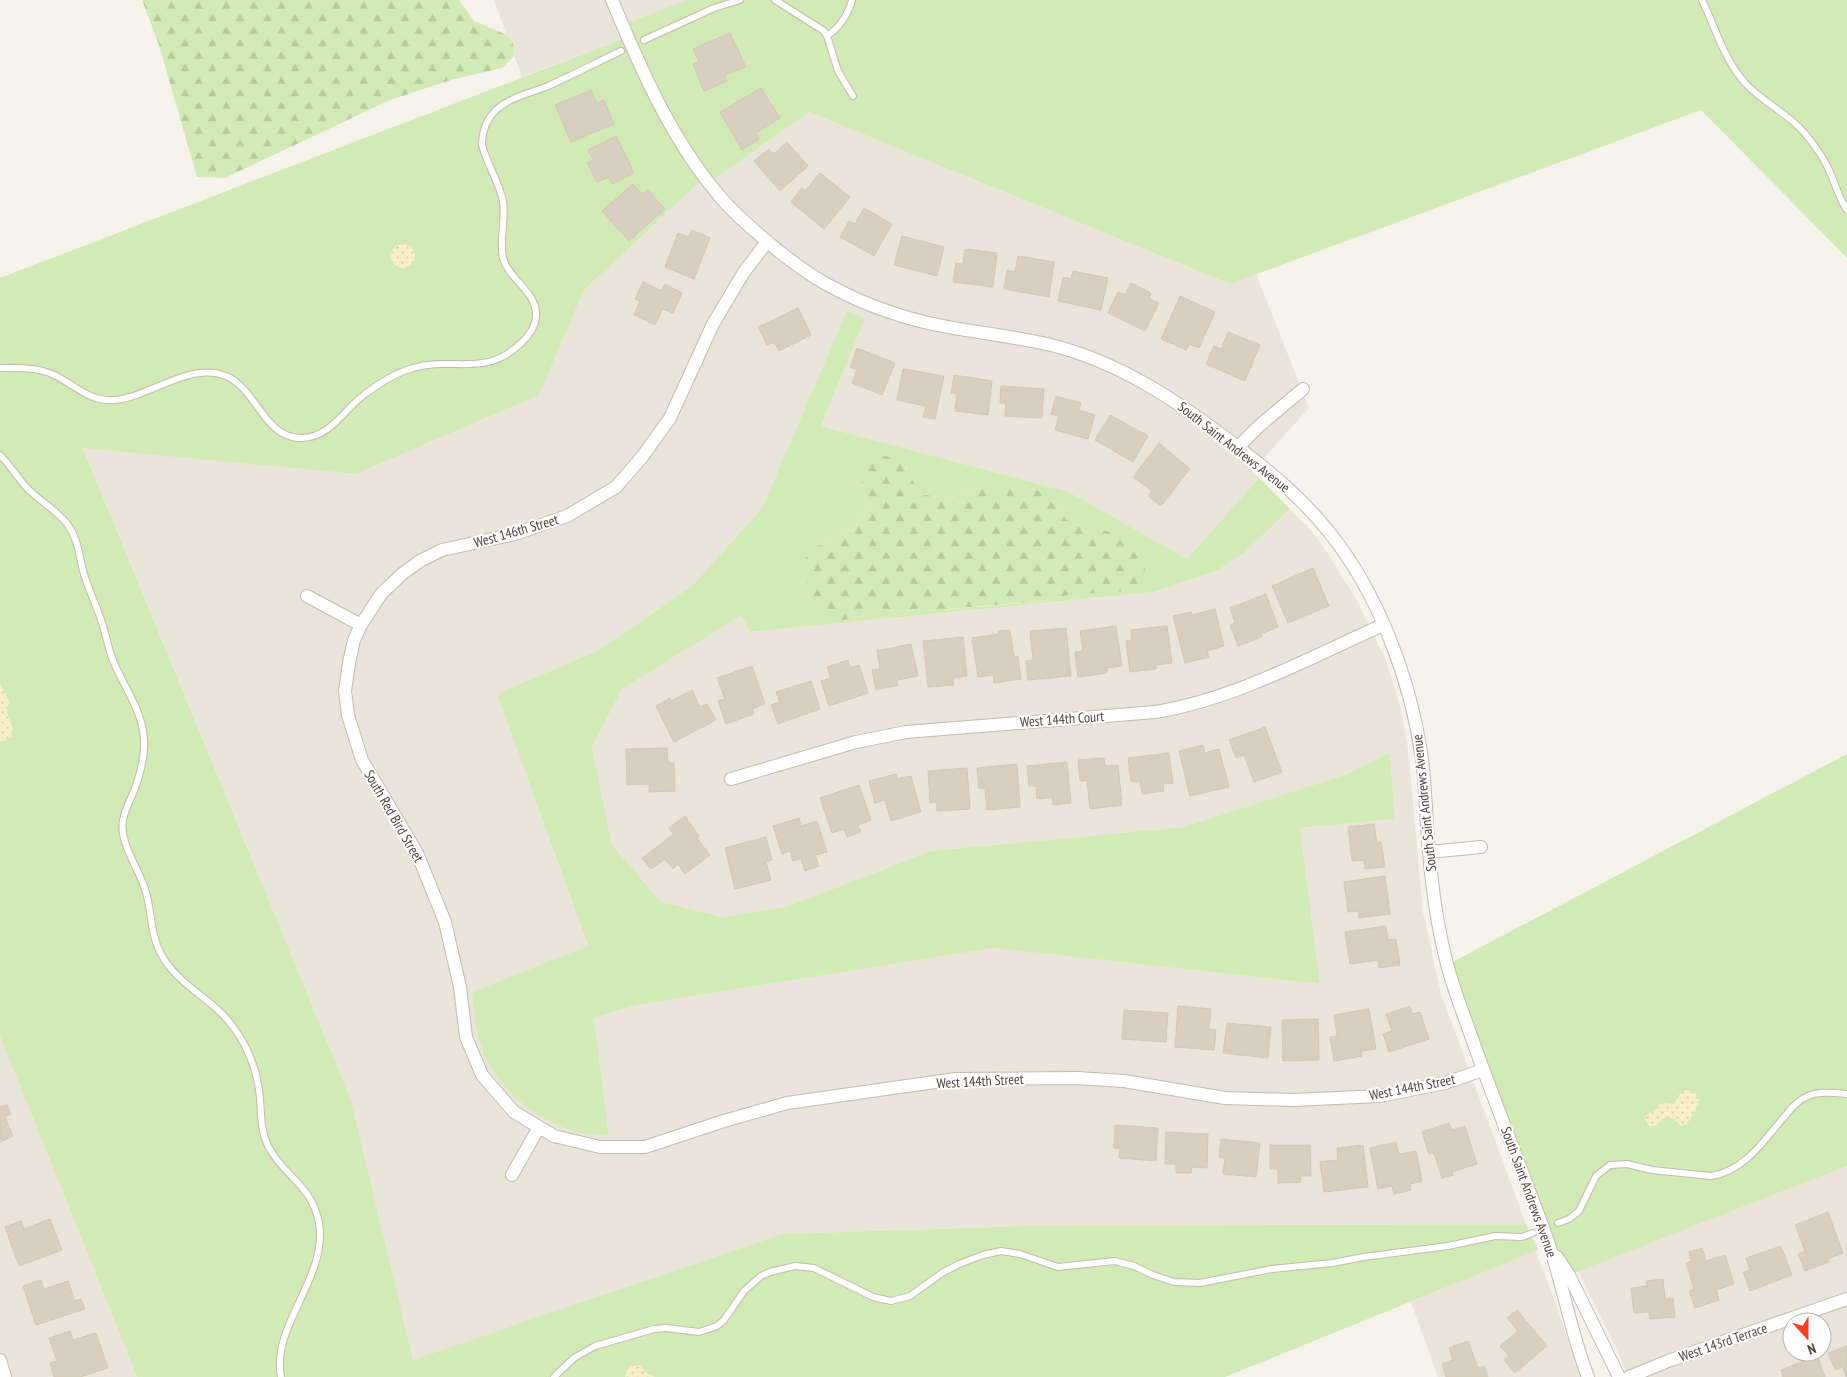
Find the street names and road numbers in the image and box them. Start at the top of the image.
street label: South Saint Andrews Avenue [1174,398,1294,497]
street label: West 146th Street [472,510,560,552]
street label: West 144th Court [1019,707,1105,731]
street label: South Saint Andrews Avenue [1408,733,1440,872]
street label: South Red Bird Street [360,767,428,865]
street label: West 144th Street [936,1070,1024,1092]
street label: West 144th Street [1368,1070,1457,1104]
street label: South Saint Andrews Avenue [1497,1124,1561,1260]
street label: West 143rd Terrace [1677,1318,1770,1365]

